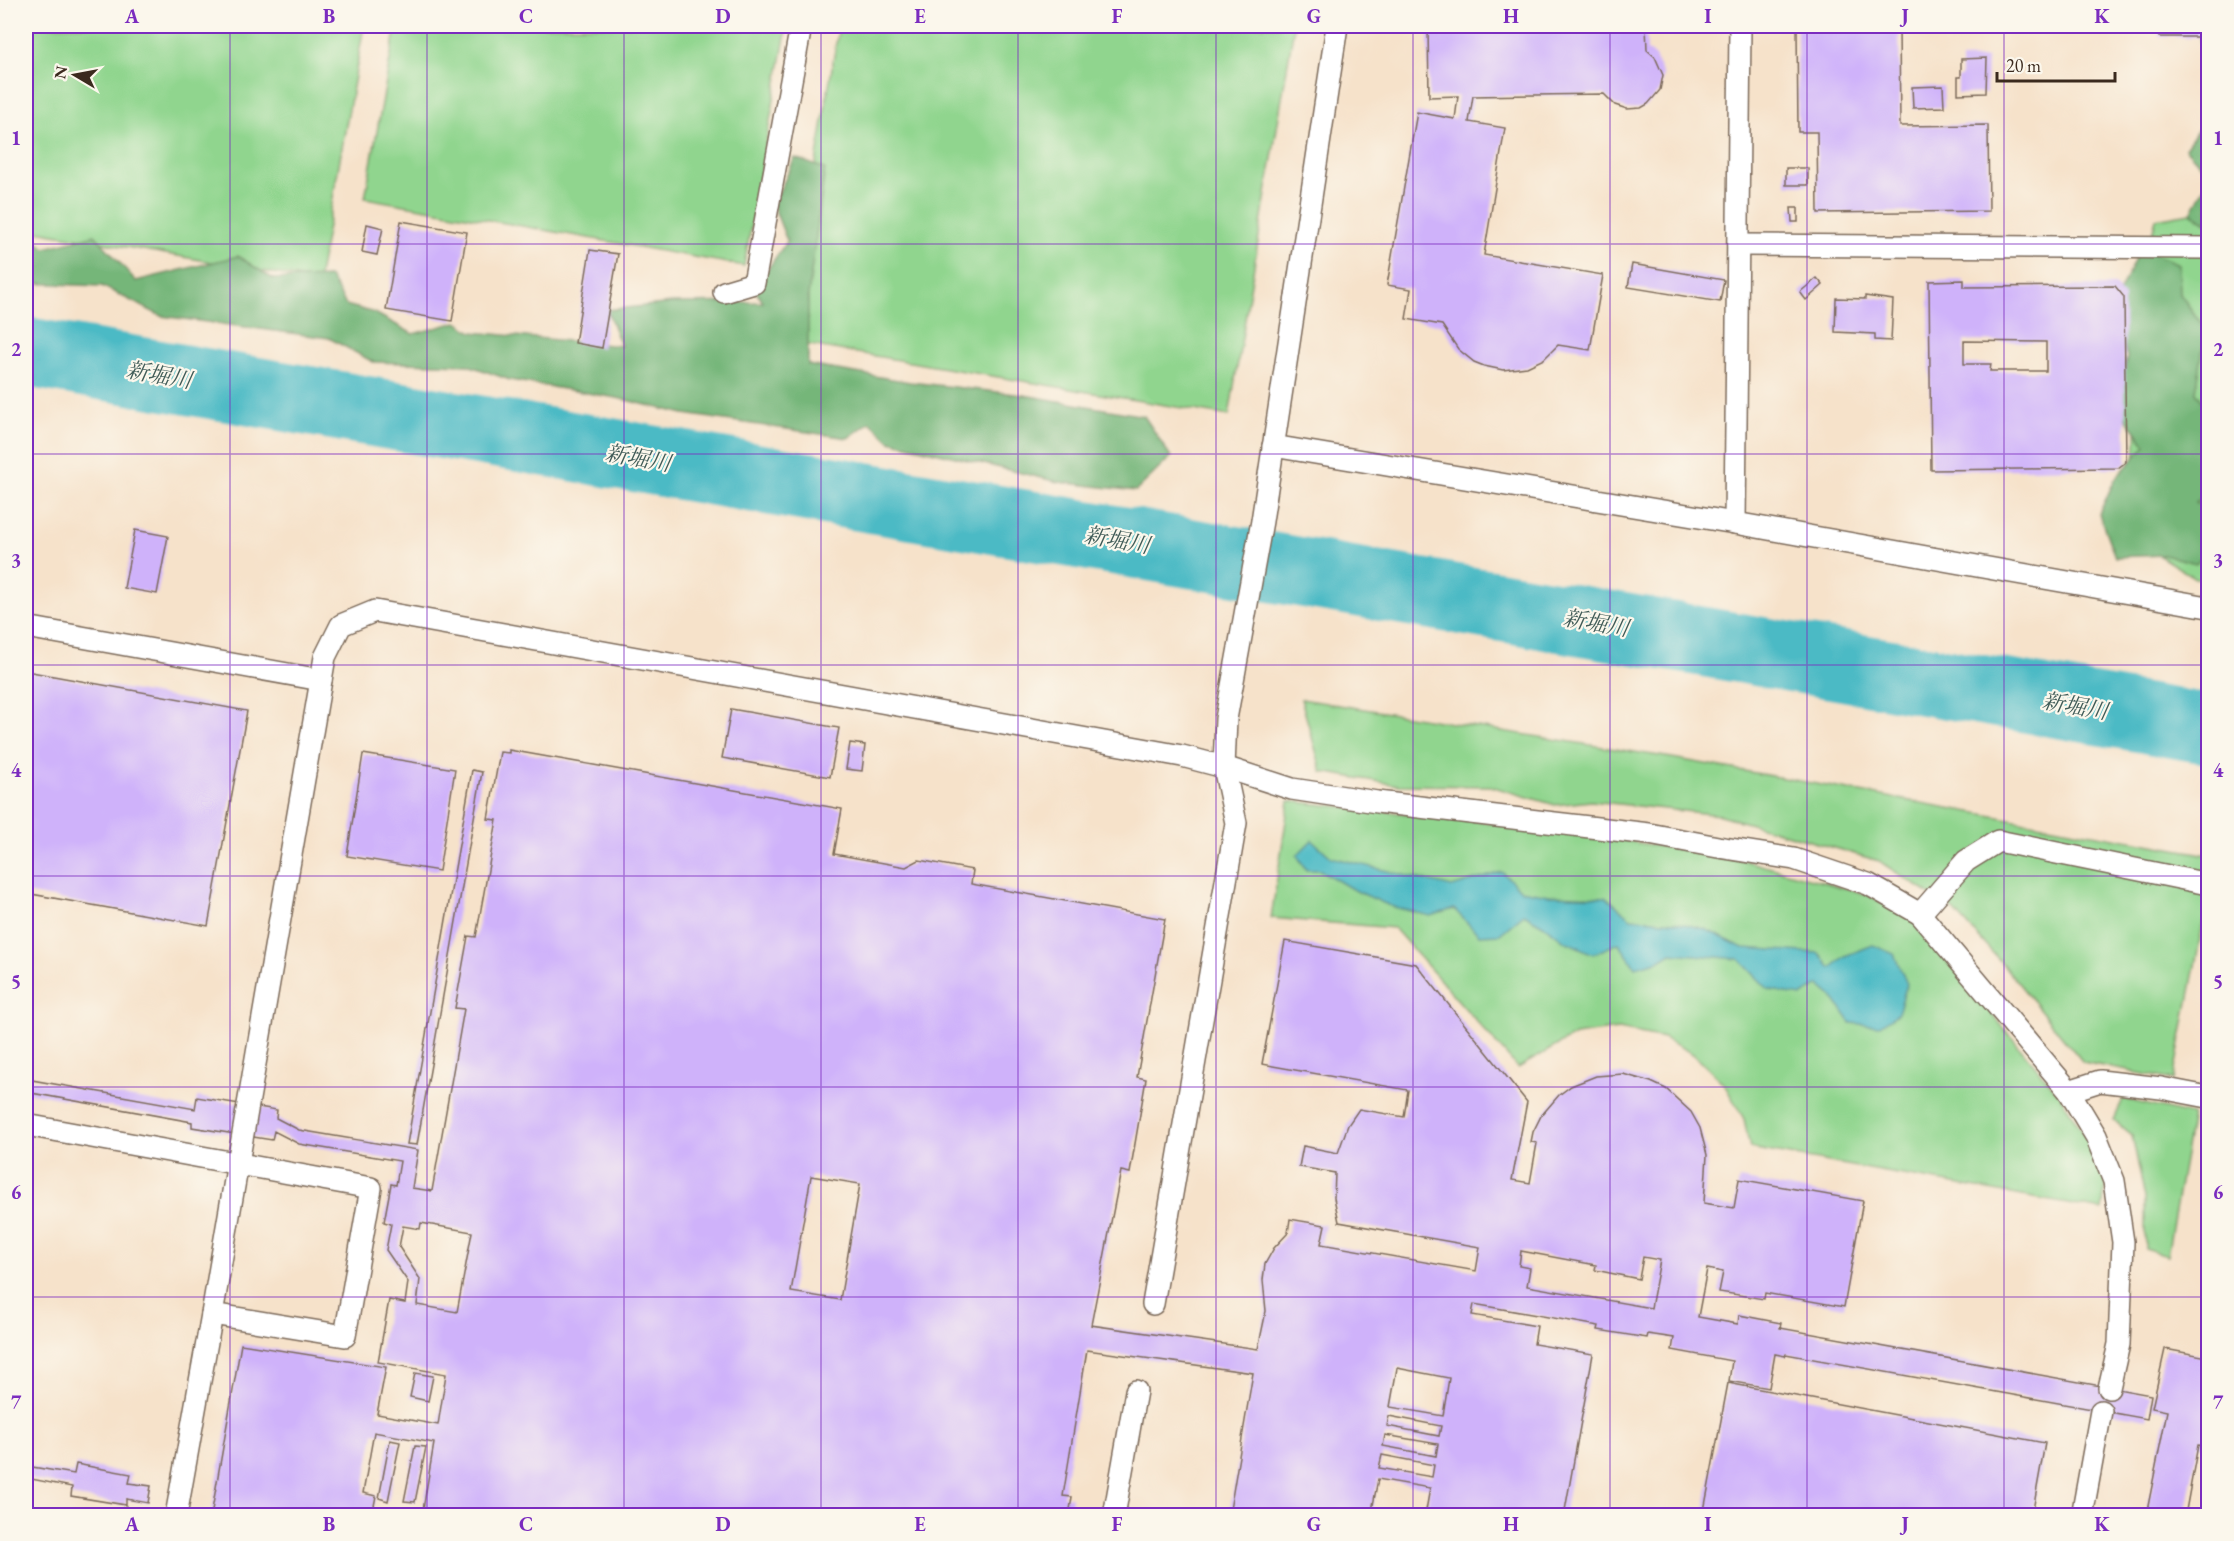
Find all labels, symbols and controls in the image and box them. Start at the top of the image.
text: A [124,3,140,29]
text: B [323,3,335,29]
text: C [519,3,533,29]
text: D [715,3,731,29]
text: E [914,3,926,29]
text: F [1112,3,1123,29]
text: G [1307,3,1321,29]
text: H [1503,3,1519,29]
text: I [1704,3,1712,29]
text: J [1899,3,1909,29]
text: K [2094,3,2110,29]
north arrow [45,45,105,105]
scale bar [1997,45,2116,83]
text: 20 m [2006,54,2041,77]
text: N [49,64,72,81]
text: 1 [11,125,21,151]
text: 1 [2213,125,2223,151]
text: 2 [11,336,22,362]
text: 2 [2213,336,2224,362]
water label: 新堀川 [124,355,196,395]
water label: 新堀川 [603,438,675,478]
water label: 新堀川 [1082,520,1154,560]
text: 3 [11,547,21,573]
text: 3 [2213,547,2223,573]
water label: 新堀川 [1561,603,1633,643]
water label: 新堀川 [2040,686,2112,726]
text: 4 [11,757,22,783]
text: 4 [2213,757,2224,783]
text: 5 [11,968,21,994]
text: 5 [2213,968,2223,994]
text: 6 [11,1179,22,1205]
text: 6 [2213,1179,2224,1205]
text: 7 [11,1389,22,1415]
text: 7 [2213,1389,2224,1415]
text: A [124,1511,140,1537]
text: B [323,1511,335,1537]
text: C [519,1511,533,1537]
text: D [715,1511,731,1537]
text: E [914,1511,926,1537]
text: F [1112,1511,1123,1537]
text: G [1307,1511,1321,1537]
text: H [1503,1511,1519,1537]
text: I [1704,1511,1712,1537]
text: J [1899,1511,1909,1537]
text: K [2094,1511,2110,1537]

